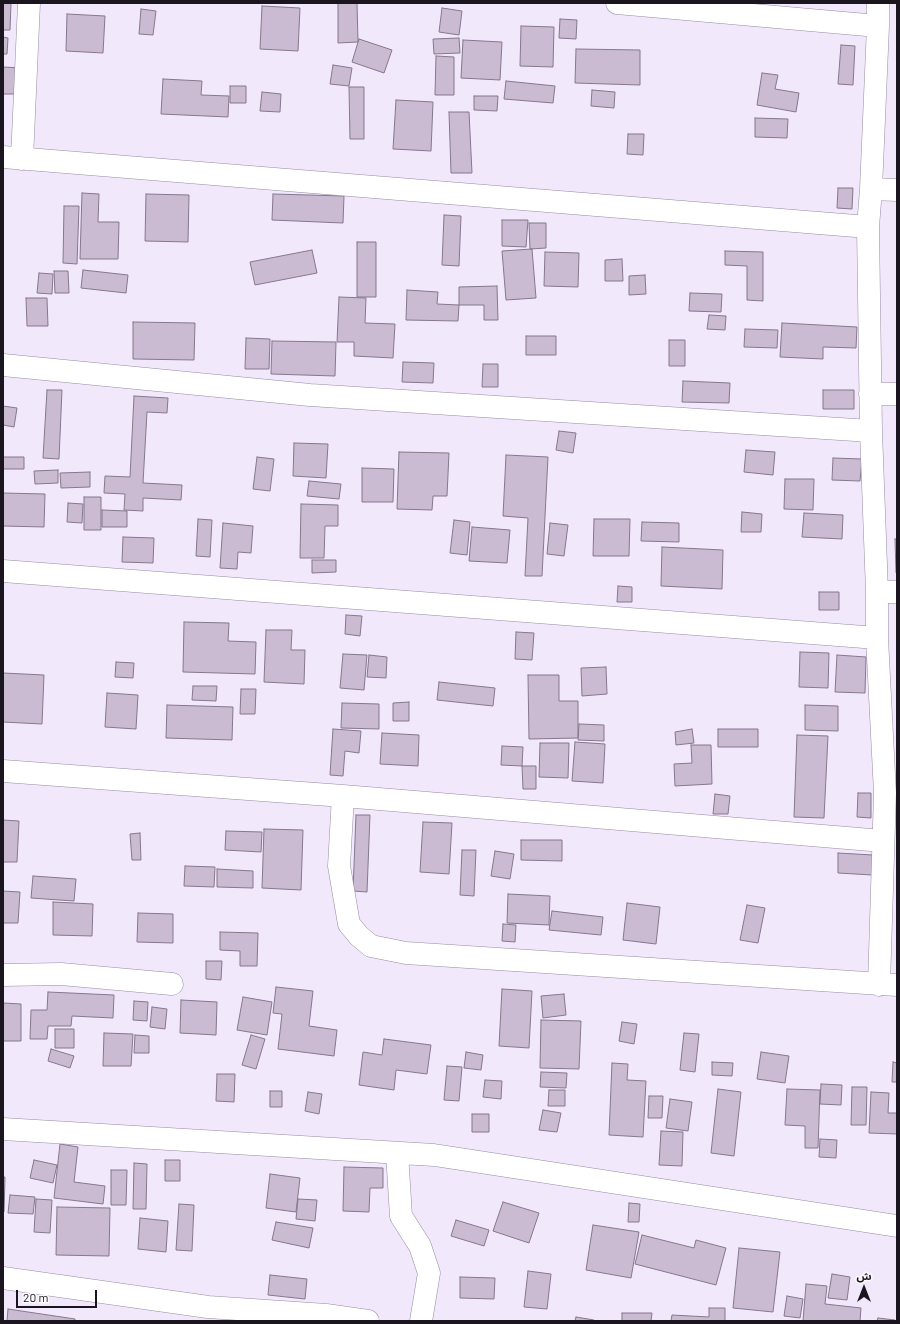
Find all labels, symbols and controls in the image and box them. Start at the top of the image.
north arrow [844,1268,884,1308]
text: ش [856,1269,872,1282]
scale bar [18,1282,99,1308]
text: 20 m [23,1290,49,1304]

